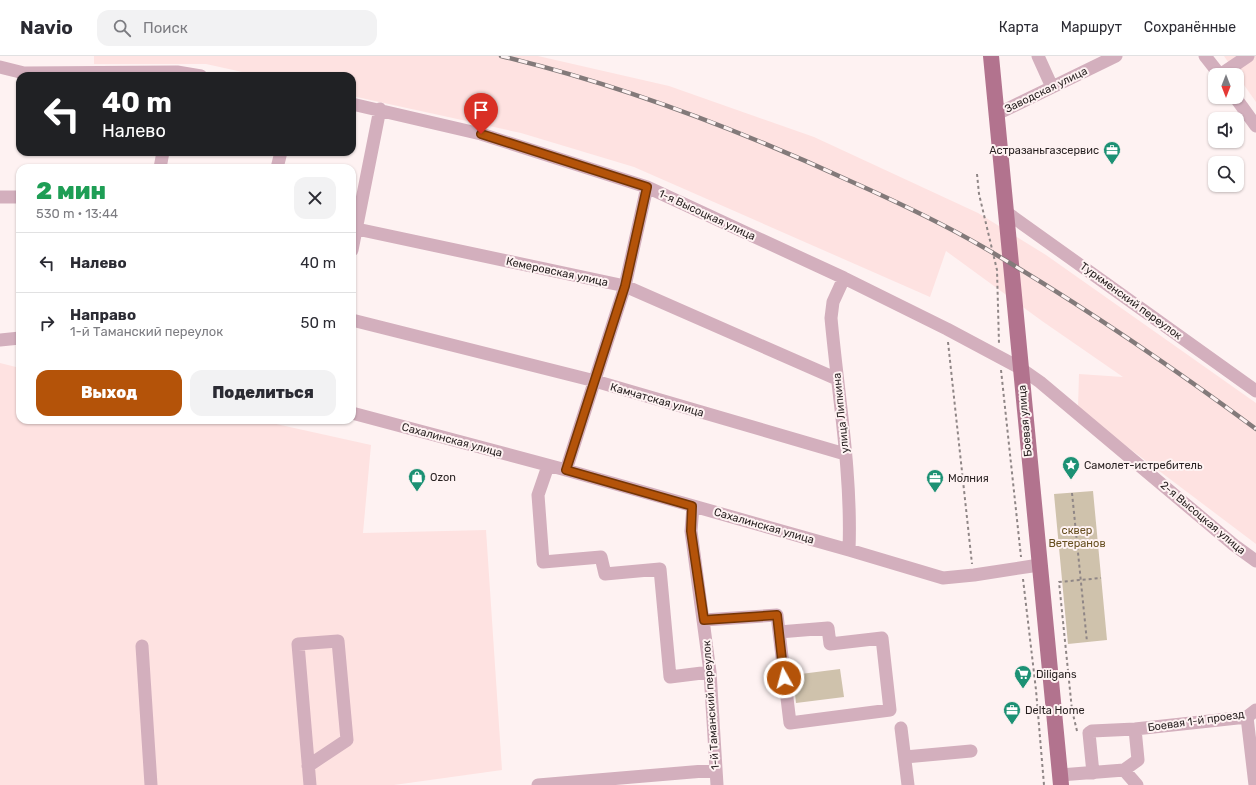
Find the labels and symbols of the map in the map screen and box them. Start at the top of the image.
street label: Заводская улица [1003,64,1089,116]
north arrow [1208,68,1244,104]
pin [464,93,498,134]
office icon: Астразаньгазсервис [1102,140,1122,165]
place label: Астразаньгазсервис [989,144,1099,157]
street label: 1-я Высоцкая улица [657,187,757,243]
street label: Кемеровская улица [505,255,609,289]
street label: Туркменский переулок [1078,260,1185,342]
street label: улица Липкина [830,372,852,454]
street label: Камчатская улица [609,380,705,420]
street label: Боевая улица [1015,385,1035,457]
street label: Сахалинская улица [400,420,504,460]
place icon: Самолет-истребитель [1061,455,1081,480]
place label: Самолет-истребитель [1084,459,1203,472]
shop icon: Ozon [407,467,427,492]
office icon: Молния [925,468,945,493]
place label: Ozon [430,471,456,484]
place label: Молния [948,472,989,485]
street label: 2-я Высоцкая улица [1158,479,1248,557]
street label: Сахалинская улица [712,505,816,547]
park label: сквер Ветеранов [1048,524,1106,550]
street label: 1-й Таманский переулок [700,640,722,770]
position arrow [763,657,805,699]
supermarket icon: Diligans [1013,664,1033,689]
place label: Diligans [1036,668,1077,681]
office icon: Delta Home [1002,700,1022,725]
place label: Delta Home [1025,704,1085,717]
street label: Боевая 1-й проезд [1147,708,1246,734]

